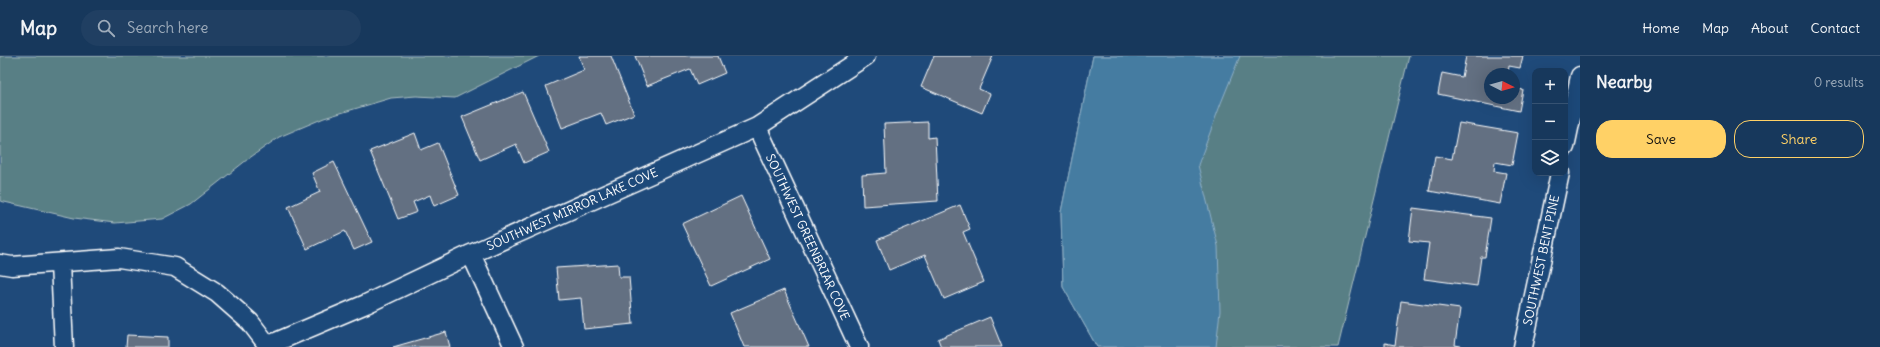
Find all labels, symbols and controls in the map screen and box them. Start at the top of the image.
search box [81,10,361,46]
text: Map [20,16,57,40]
icon: search [95,17,117,39]
text: Search here [127,18,208,37]
text: Home [1642,19,1680,37]
text: Map [1702,19,1729,37]
text: About [1751,19,1789,37]
text: Contact [1811,19,1860,37]
north arrow [1484,68,1520,104]
map controls [1532,68,1568,176]
button: + [1532,68,1568,104]
text: Nearby [1596,71,1652,93]
text: 0 results [1814,74,1864,91]
button: − [1532,104,1568,140]
button: Save [1596,120,1726,158]
button: Share [1734,120,1864,158]
button: layers [1532,140,1568,176]
street label: SOUTHWEST GREENBRIAR COVE [763,151,853,323]
street label: SOUTHWEST MIRROR LAKE COVE [484,164,660,254]
street label: SOUTHWEST BENT PINE [1520,193,1562,327]

